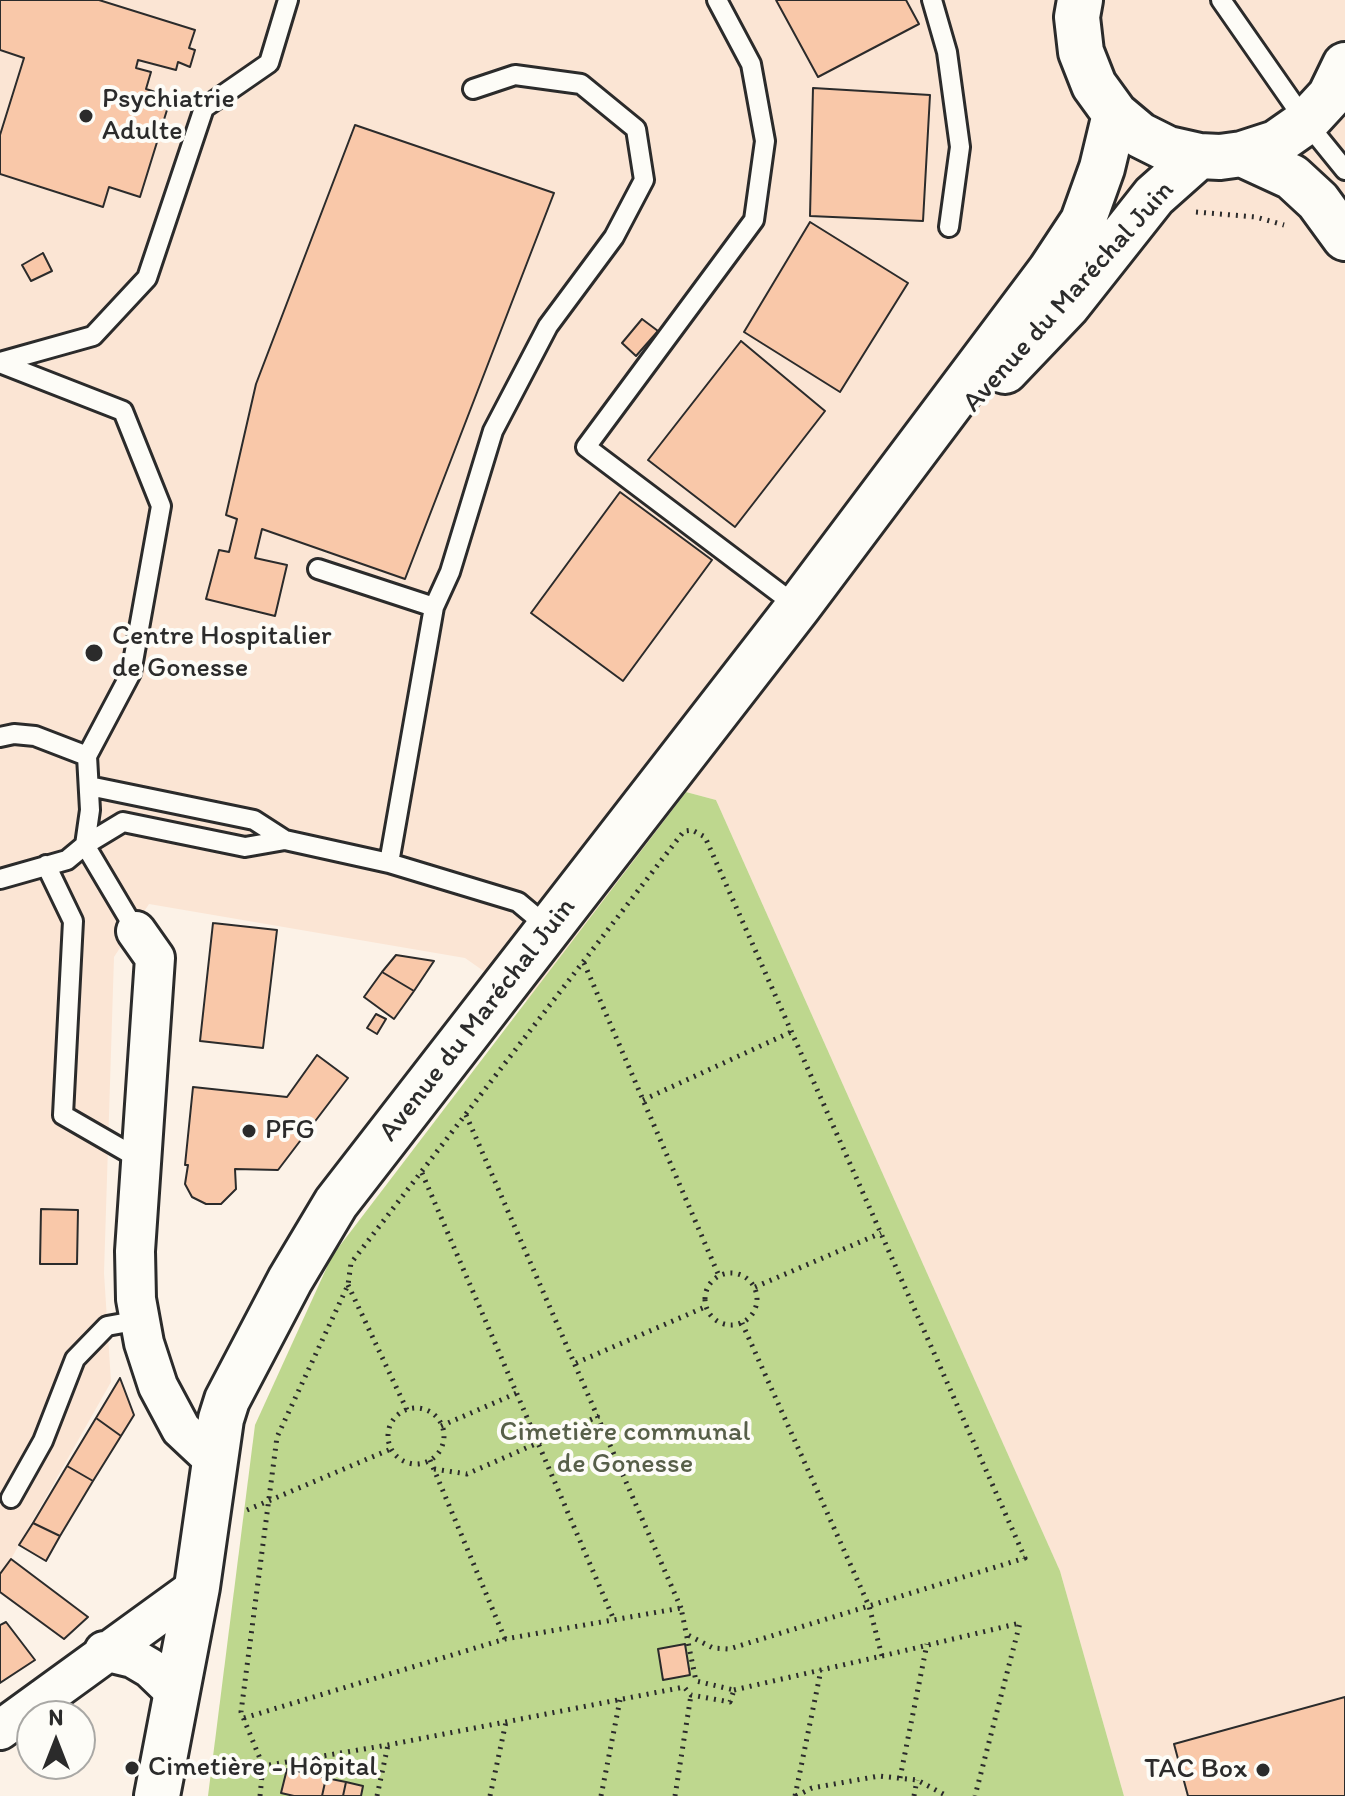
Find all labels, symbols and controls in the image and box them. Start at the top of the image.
place label: Psychiatrie Adulte [102,83,235,149]
marker: Psychiatrie Adulte [77,107,95,125]
street label: Avenue du Maréchal Juin [956,174,1182,420]
place label: Centre Hospitalier de Gonesse [112,620,332,686]
marker: Centre Hospitalier de Gonesse [83,642,105,664]
street label: Avenue du Maréchal Juin [372,892,584,1148]
place label: PFG [265,1114,315,1148]
marker: PFG [240,1122,258,1140]
park label: Cimetière communal de Gonesse [500,1416,750,1482]
north arrow [16,1700,96,1780]
text: N [49,1704,63,1731]
place label: Cimetière - Hôpital [148,1751,377,1785]
place label: TAC Box [1144,1753,1247,1787]
marker: Cimetière - Hôpital [123,1759,141,1777]
marker: TAC Box [1254,1761,1272,1779]

